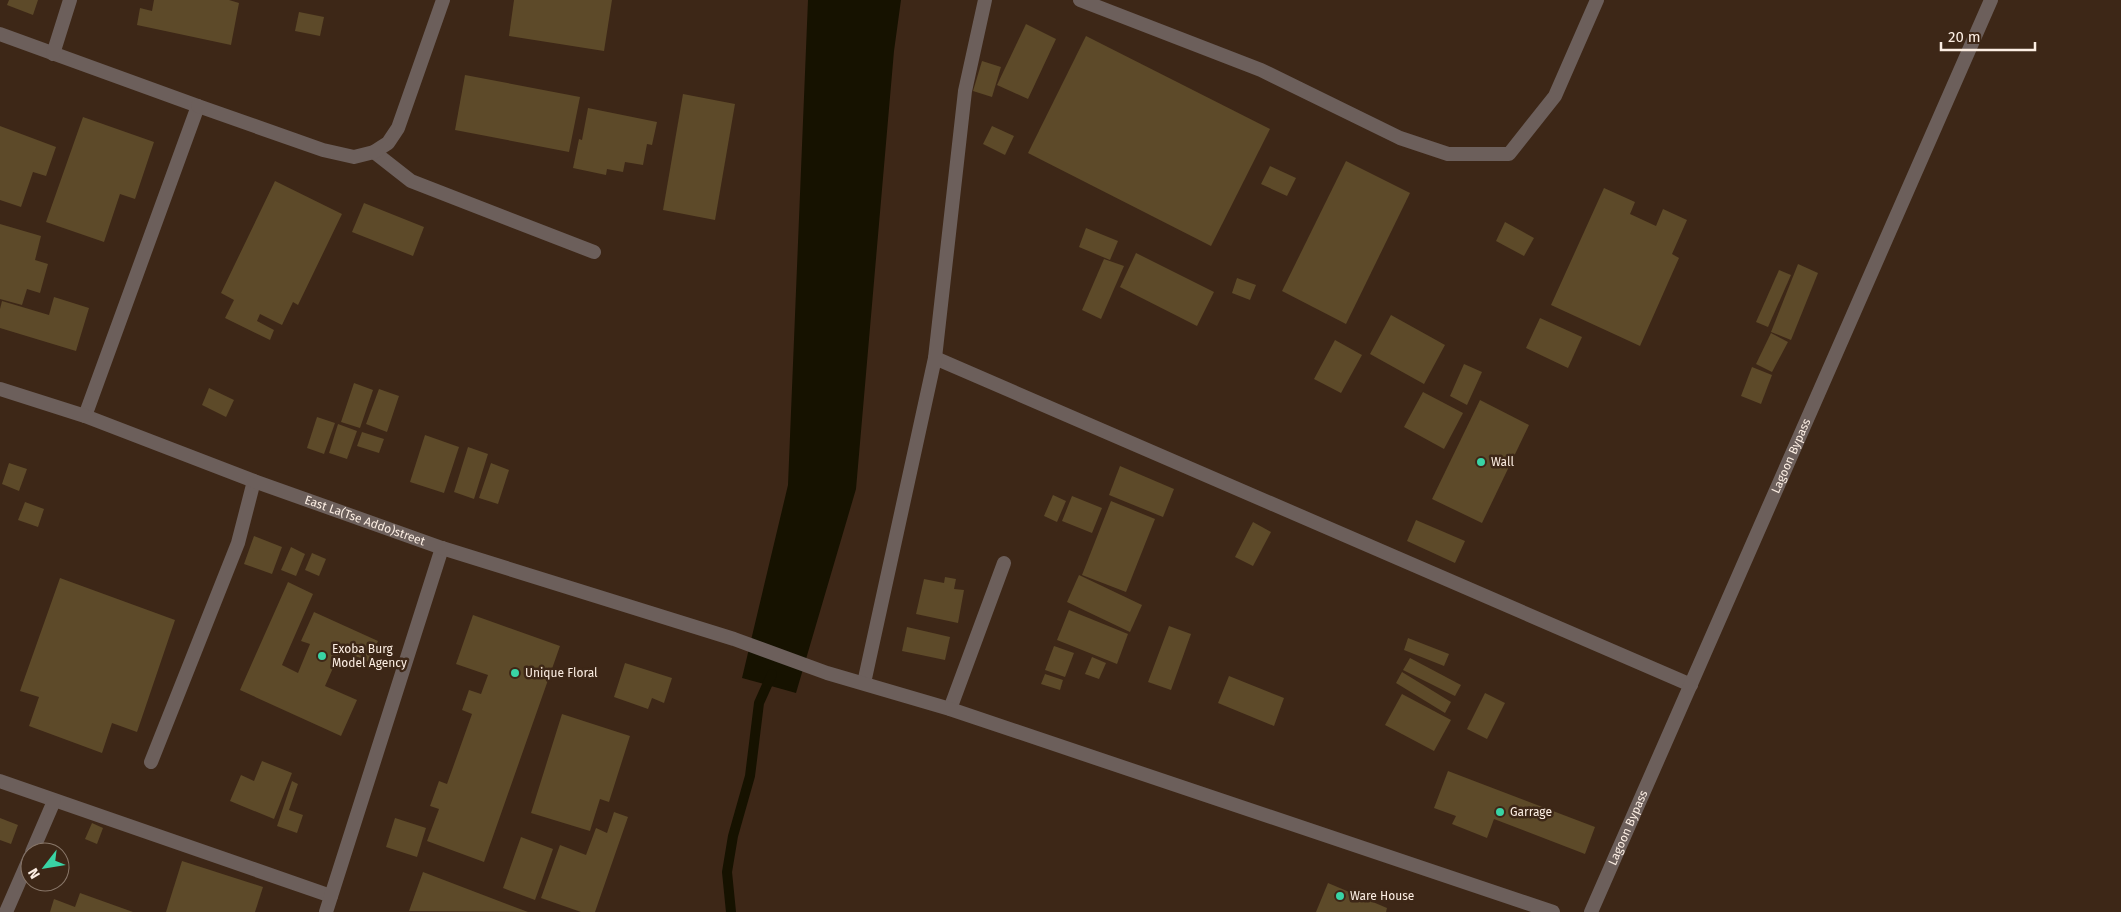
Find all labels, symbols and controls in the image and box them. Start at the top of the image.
scale bar [1941,20,2035,52]
text: 20 m [1948,28,1981,46]
street label: Lagoon Bypass [1768,416,1814,496]
place label: Wall [1491,455,1514,469]
marker: Wall [1475,456,1487,468]
street label: East La(Tse Addo)street [303,493,428,549]
place label: Exoba Burg Model Agency [332,642,407,670]
marker: Exoba Burg Model Agency [316,650,328,662]
place label: Unique Floral [525,666,598,680]
marker: Unique Floral [509,667,521,679]
street label: Lagoon Bypass [1605,788,1651,867]
place label: Garrage [1510,805,1552,819]
marker: Garrage [1494,806,1506,818]
north arrow [20,842,70,892]
text: N [25,865,44,882]
place label: Ware House [1350,889,1414,903]
marker: Ware House [1334,890,1346,902]

